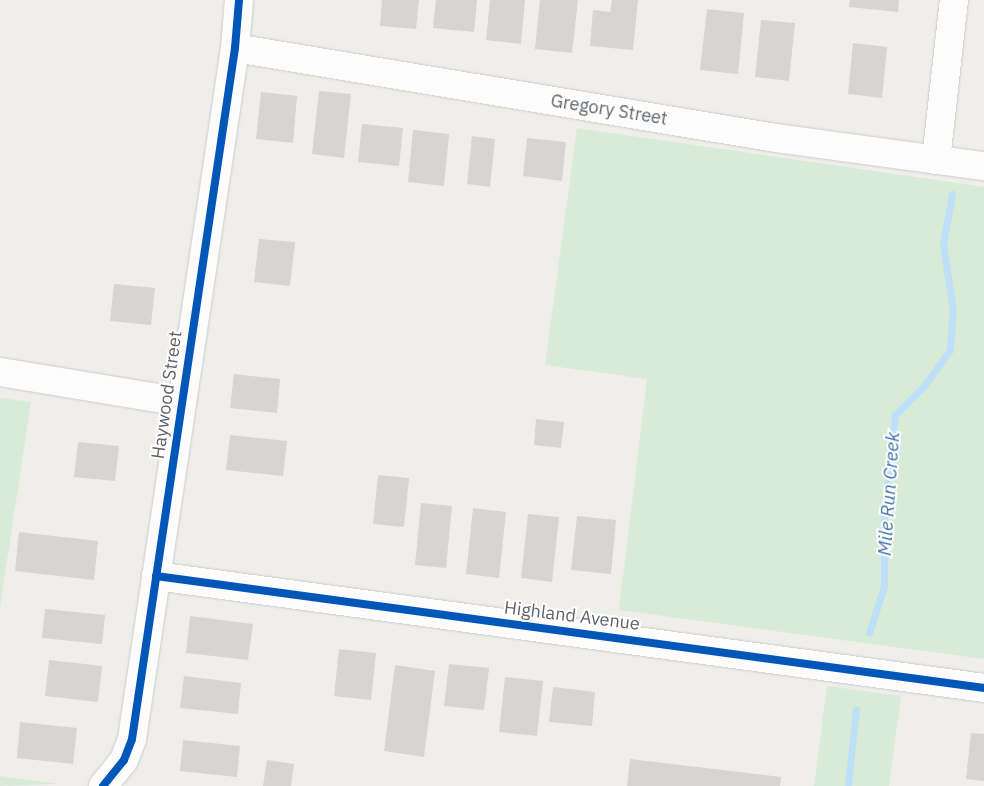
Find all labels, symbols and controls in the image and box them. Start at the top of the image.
street label: Gregory Street [549,90,669,130]
street label: Haywood Street [147,330,187,460]
water label: Mile Run Creek [873,431,905,557]
street label: Highland Avenue [503,597,641,635]

